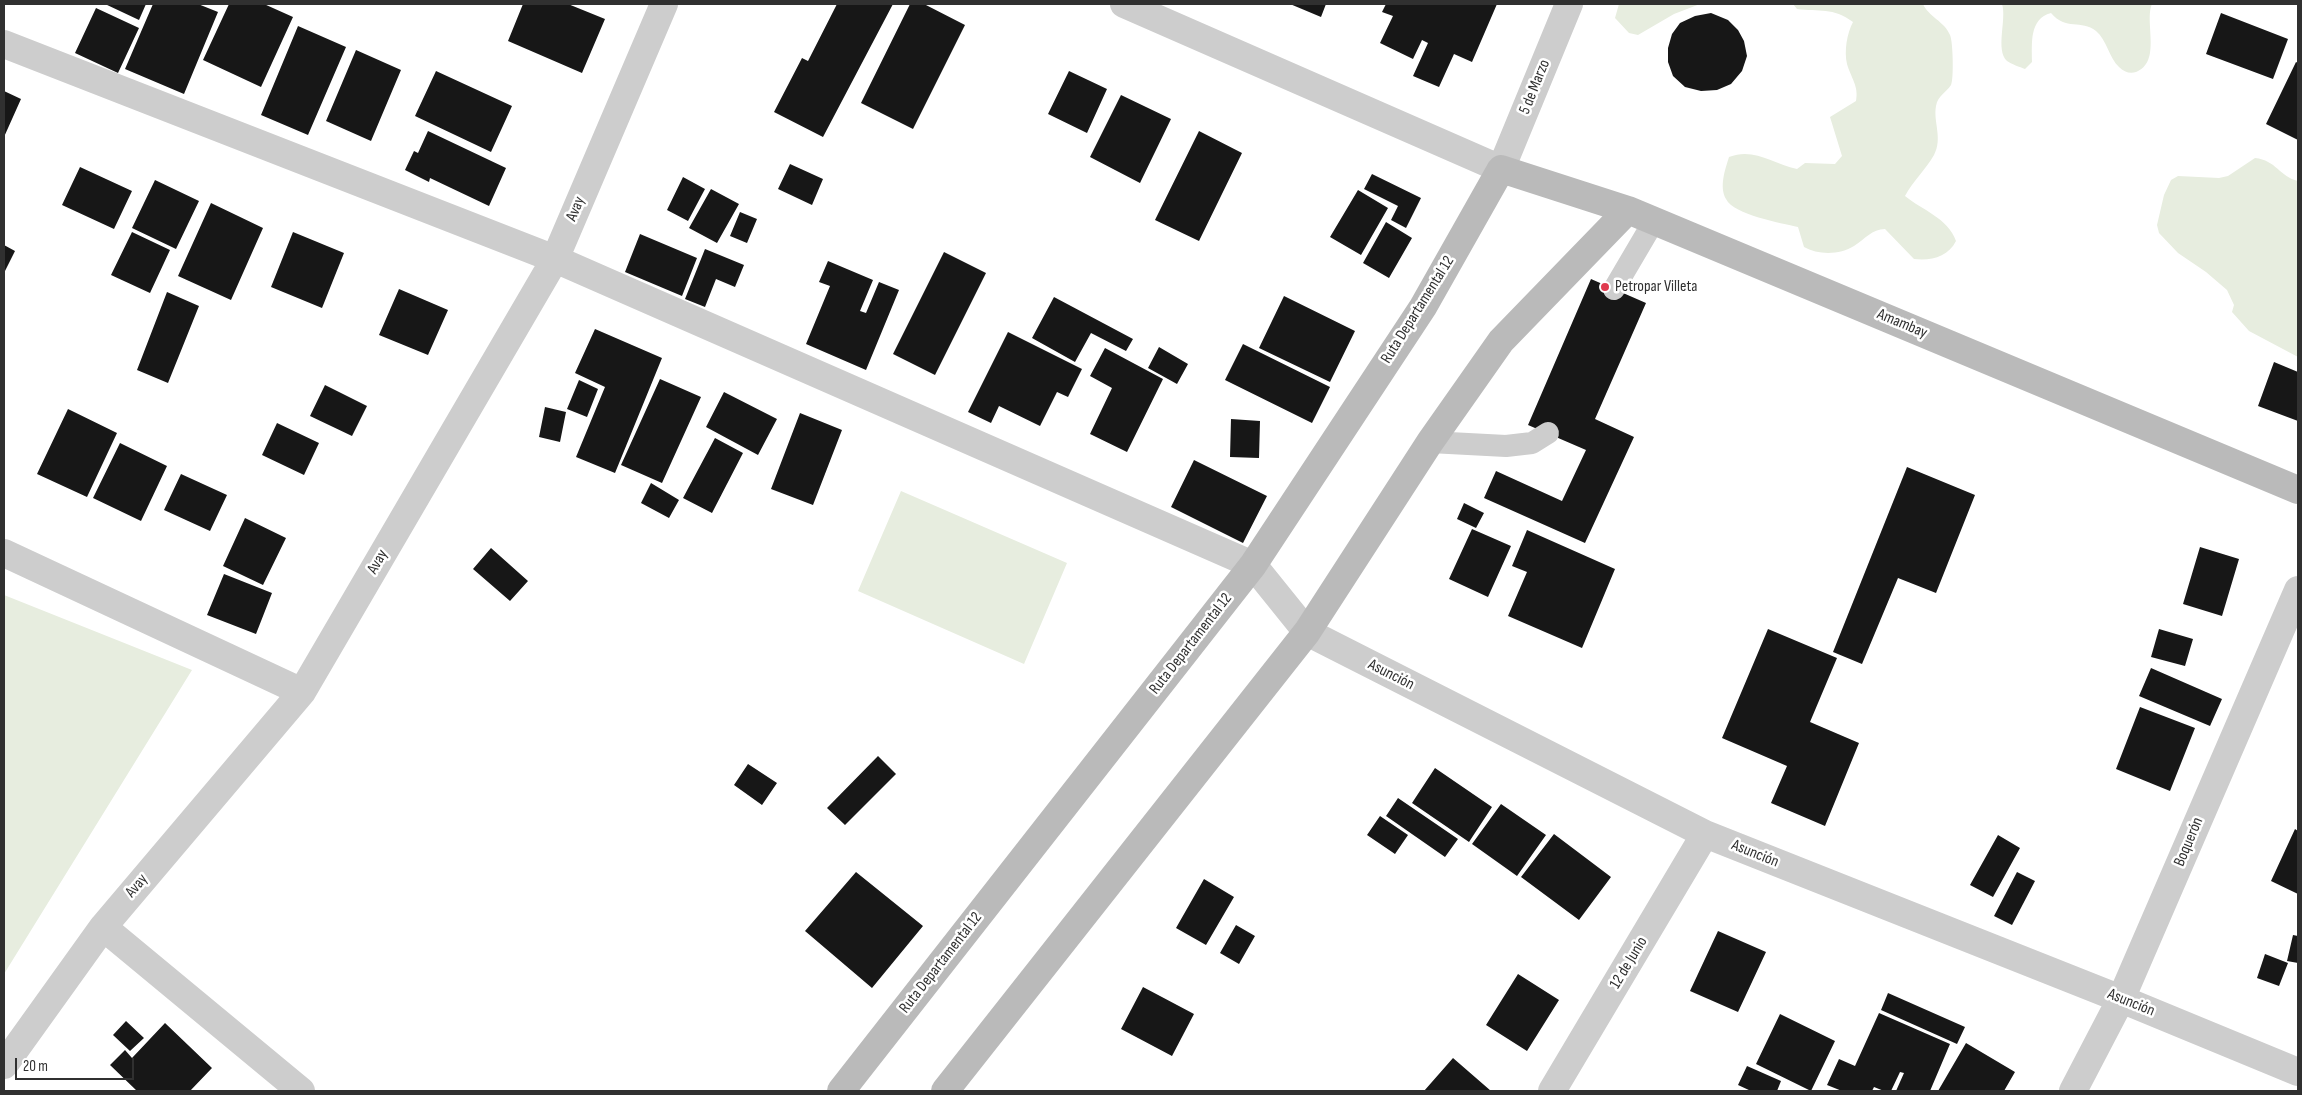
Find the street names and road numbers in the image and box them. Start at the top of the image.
street label: 5 de Marzo [1515,57,1555,117]
street label: Avay [562,194,590,224]
street label: Ruta Departamental 12 [1377,253,1459,367]
street label: Amambay [1874,305,1930,343]
street label: Avay [363,546,393,578]
street label: Ruta Departamental 12 [1146,590,1236,698]
street label: Asunción [1365,655,1417,695]
street label: Boquerón [2170,815,2208,869]
street label: Asunción [1729,836,1781,872]
street label: Avay [122,870,152,902]
street label: Ruta Departamental 12 [896,909,986,1017]
street label: 12 de Junio [1606,934,1652,992]
street label: Asunción [2105,985,2157,1021]

